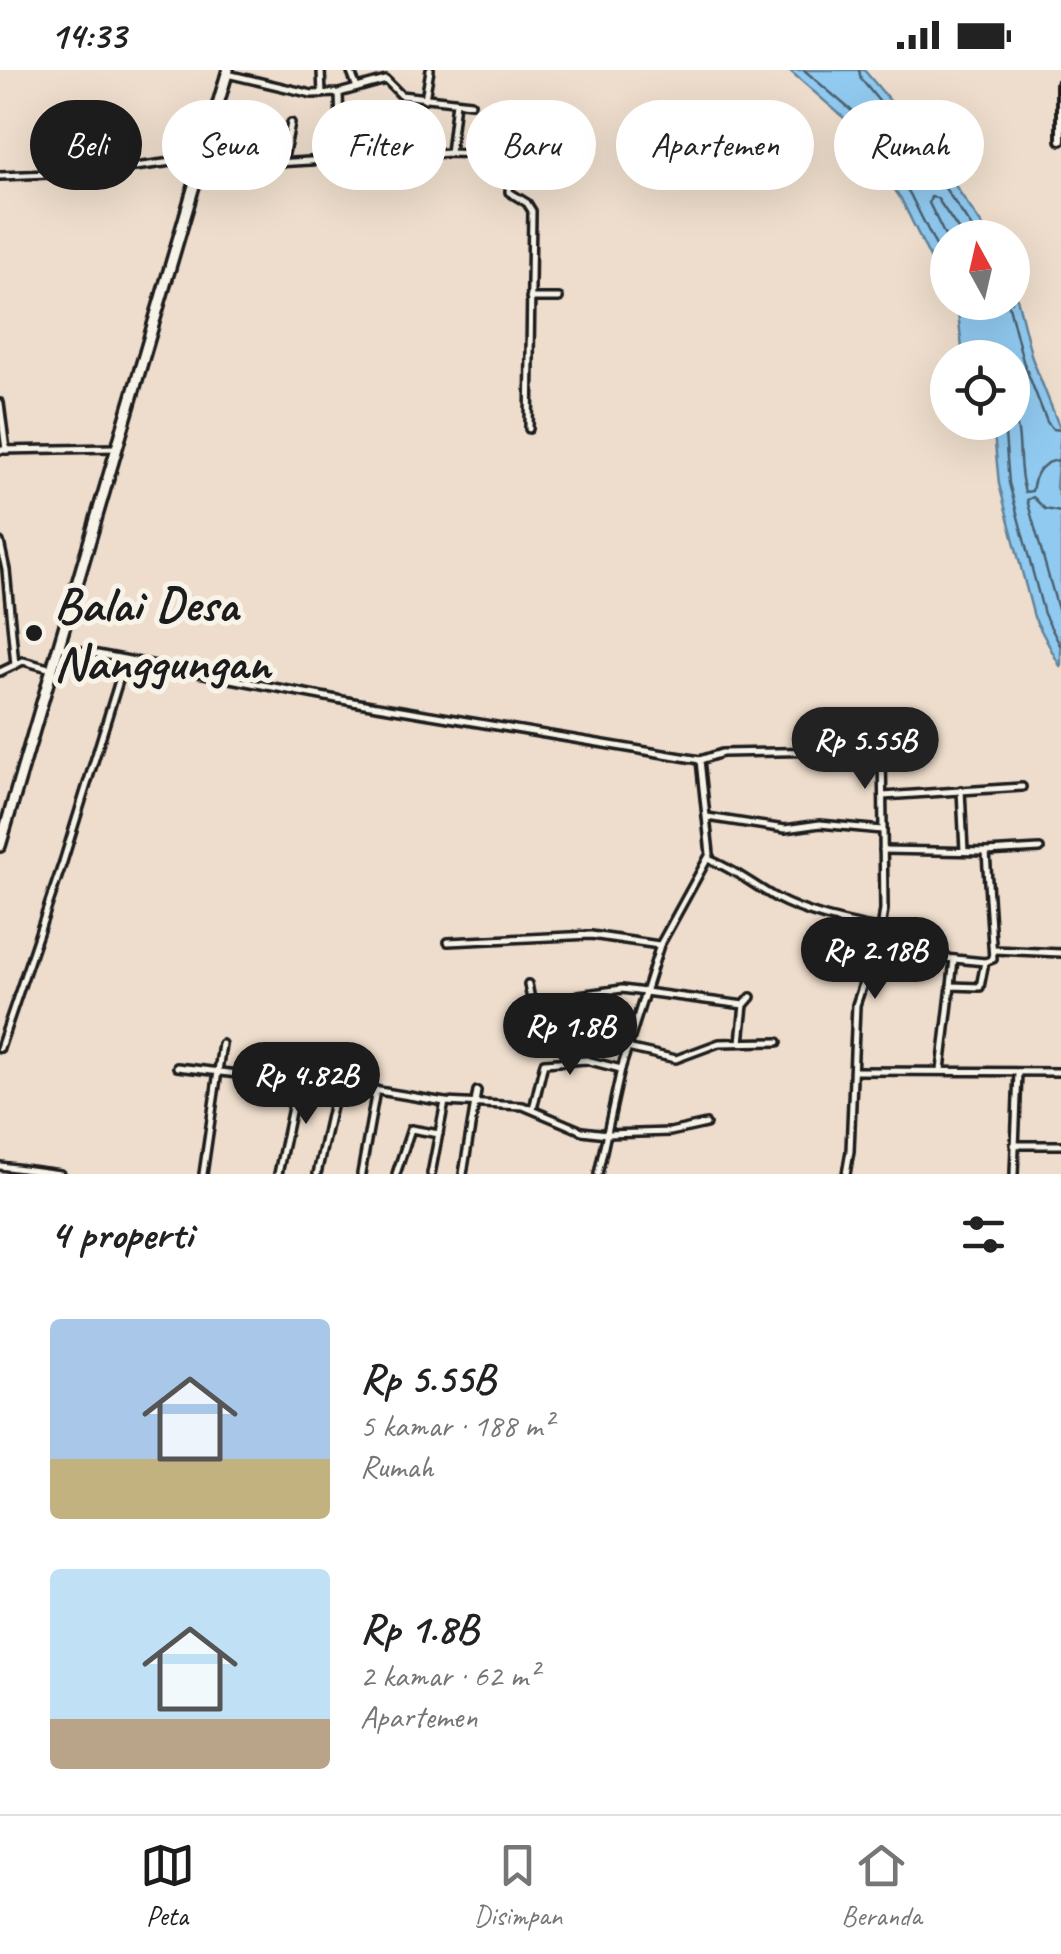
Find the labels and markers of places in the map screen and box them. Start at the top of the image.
place label: Balai Desa Nanggungan [54,573,273,694]
marker: Balai Desa Nanggungan [23,622,45,644]
pin: Rp 5.55B [762,707,968,792]
pin: Rp 2.18B [772,917,978,1002]
pin: Rp 1.8B [478,993,662,1078]
pin: Rp 4.82B [203,1042,409,1127]

